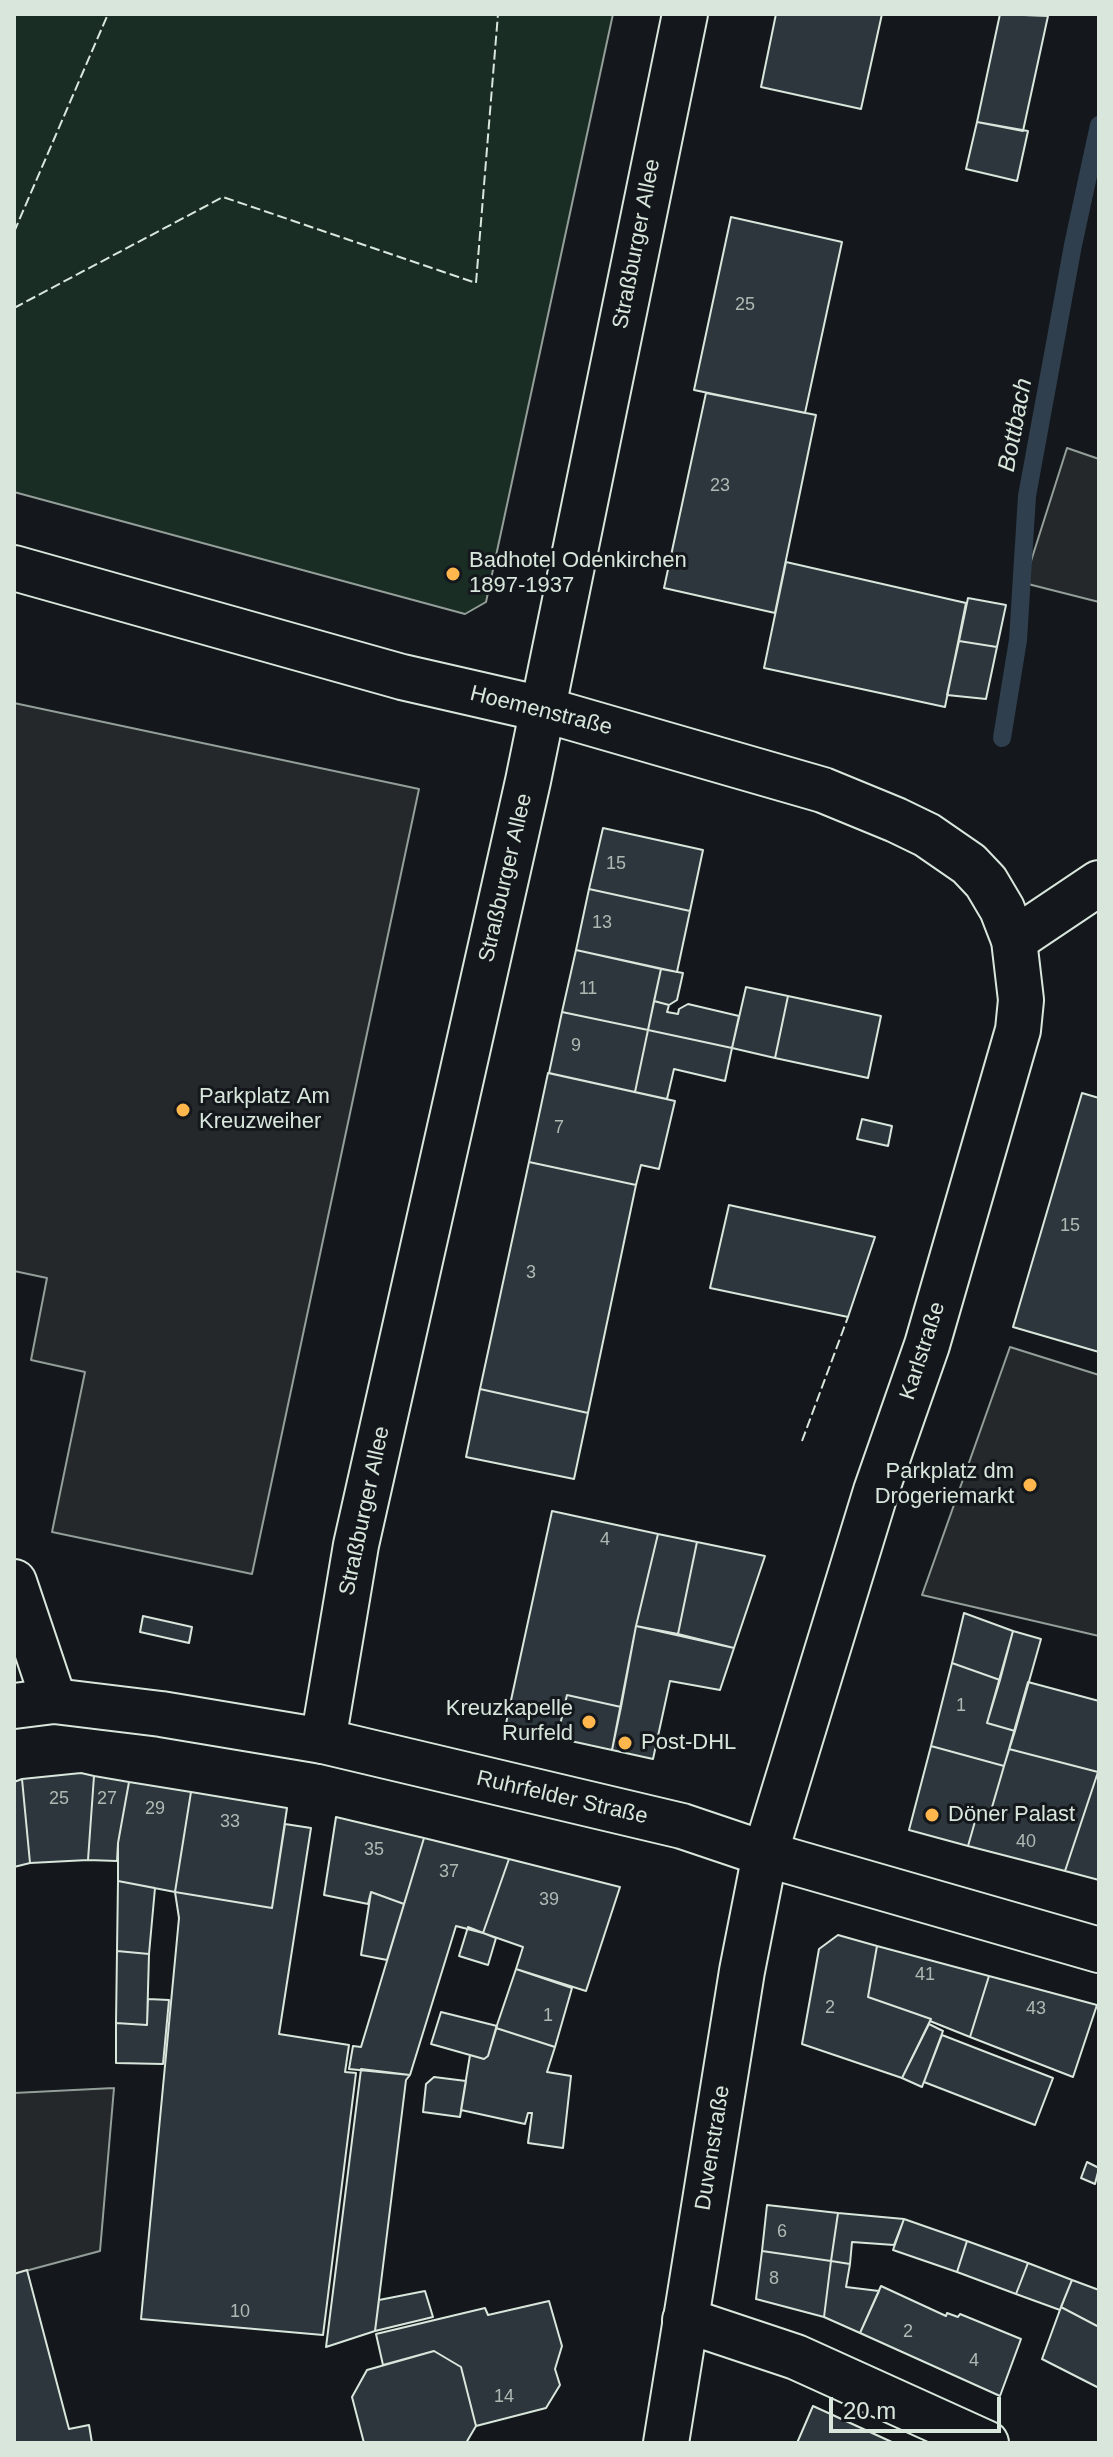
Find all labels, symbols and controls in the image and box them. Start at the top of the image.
street label: Straßburger Allee [608,157,666,331]
house number: 25 [735,294,755,316]
water label: Bottbach [993,376,1039,474]
house number: 23 [710,475,730,497]
place label: Badhotel Odenkirchen 1897-1937 [469,548,687,600]
marker: Badhotel Odenkirchen 1897-1937 [444,565,462,583]
street label: Hoemenstraße [467,681,615,741]
street label: Straßburger Allee [474,791,538,965]
house number: 15 [606,853,626,875]
house number: 13 [592,912,612,934]
house number: 11 [579,978,597,1000]
house number: 9 [571,1035,581,1057]
place label: Parkplatz Am Kreuzweiher [199,1084,330,1136]
marker: Parkplatz Am Kreuzweiher [174,1101,192,1119]
house number: 7 [554,1117,564,1139]
house number: 15 [1060,1215,1080,1237]
house number: 3 [526,1262,536,1284]
street label: Karlstraße [895,1299,951,1403]
street label: Straßburger Allee [334,1424,396,1598]
place label: Parkplatz dm Drogeriemarkt [875,1459,1014,1510]
marker: Parkplatz dm Drogeriemarkt [1021,1476,1039,1494]
house number: 4 [600,1529,610,1551]
house number: 1 [956,1695,966,1717]
place label: Kreuzkapelle Rurfeld [446,1696,573,1748]
marker: Kreuzkapelle Rurfeld [580,1713,598,1731]
place label: Post-DHL [641,1730,736,1756]
marker: Post-DHL [616,1734,634,1752]
street label: Ruhrfelder Straße [474,1765,650,1831]
house number: 25 [49,1788,69,1810]
house number: 27 [97,1788,117,1810]
house number: 29 [145,1798,165,1820]
place label: Döner Palast [948,1802,1075,1828]
marker: Döner Palast [923,1806,941,1824]
house number: 33 [220,1811,240,1833]
house number: 40 [1016,1831,1036,1853]
house number: 35 [364,1839,384,1861]
house number: 37 [439,1861,459,1883]
house number: 39 [539,1889,559,1911]
house number: 41 [915,1964,935,1986]
house number: 2 [825,1997,835,2019]
house number: 43 [1026,1998,1046,2020]
house number: 1 [543,2005,553,2027]
street label: Duvenstraße [690,2084,736,2212]
house number: 6 [777,2221,787,2243]
house number: 8 [769,2268,779,2290]
house number: 10 [230,2301,250,2323]
house number: 2 [903,2321,913,2343]
house number: 4 [969,2350,979,2372]
scale bar [833,2381,1005,2431]
house number: 14 [494,2386,514,2408]
text: 20 m [843,2397,896,2424]

